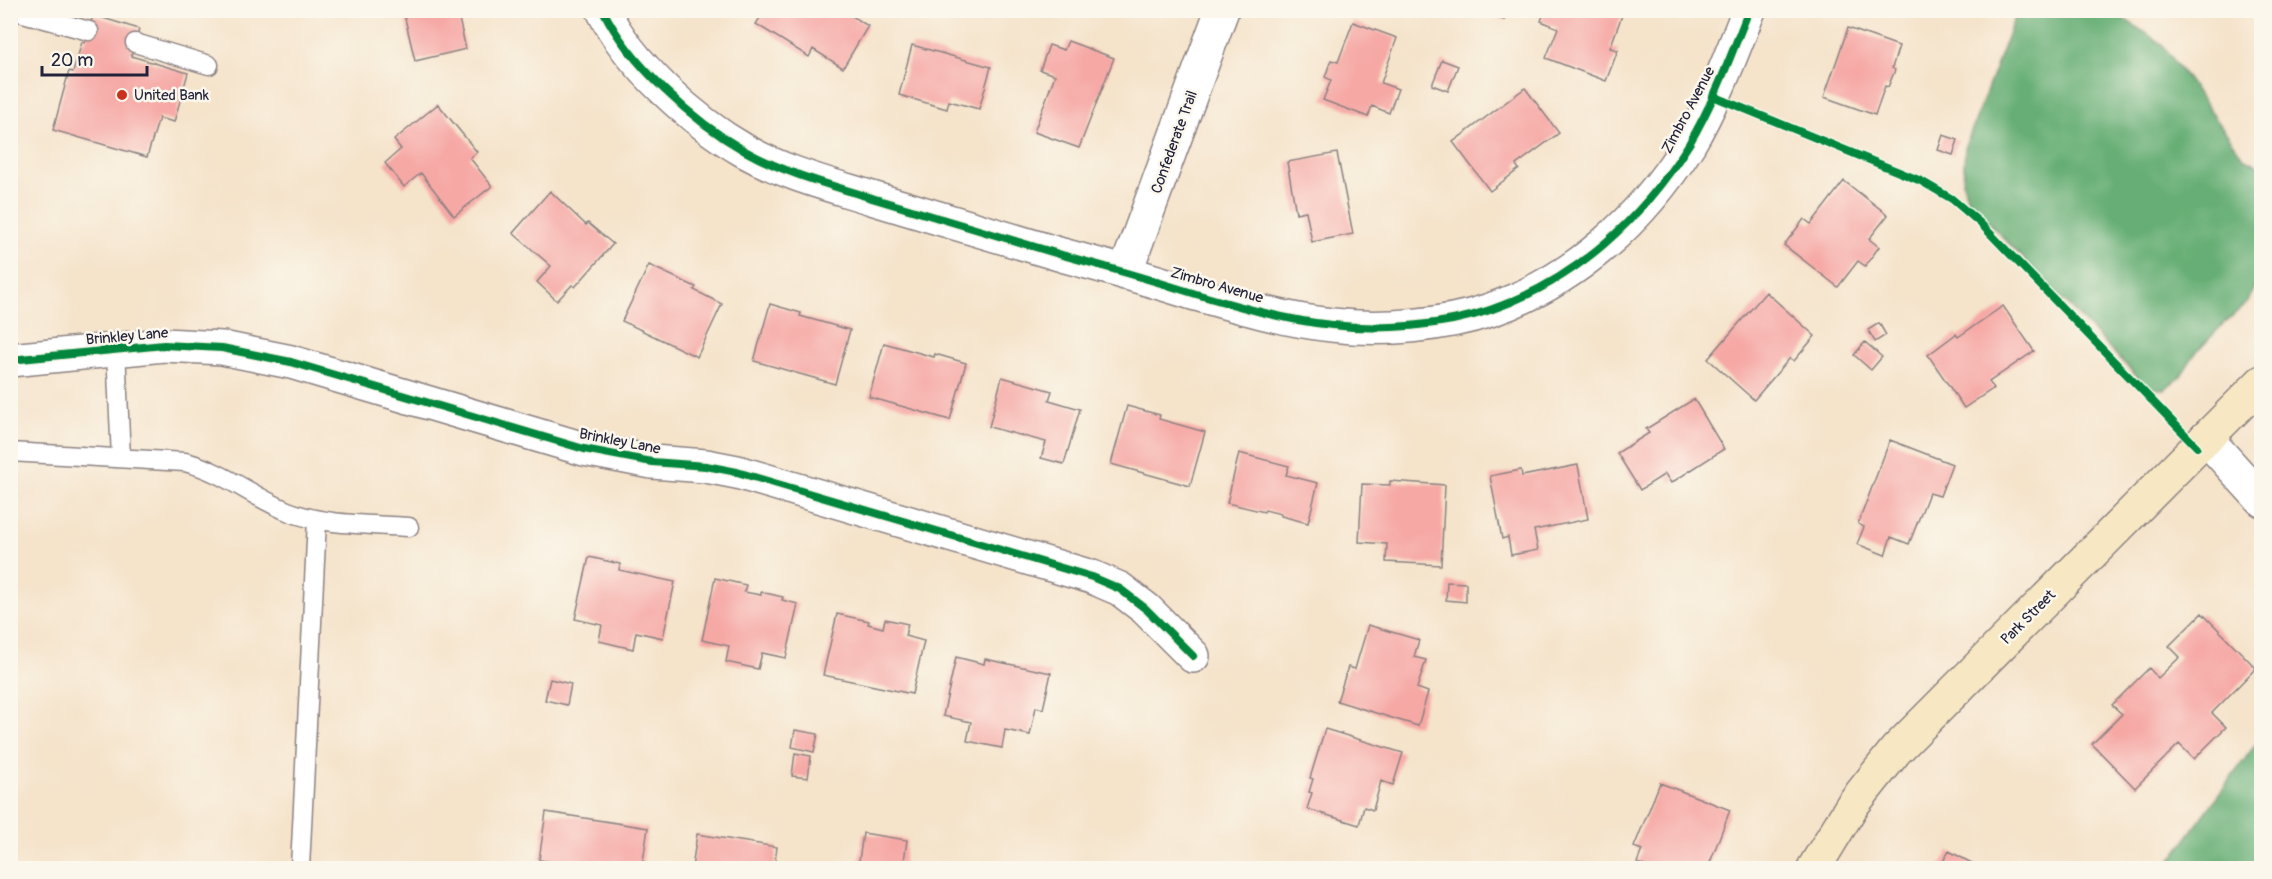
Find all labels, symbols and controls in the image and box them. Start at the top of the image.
scale bar [42,39,147,77]
text: 20 m [51,49,93,72]
street label: Zimbro Avenue [1658,63,1720,157]
place label: United Bank [134,86,210,105]
marker: United Bank [115,88,129,102]
street label: Confederate Trail [1147,88,1202,196]
street label: Zimbro Avenue [1168,263,1266,308]
street label: Brinkley Lane [85,323,170,350]
street label: Brinkley Lane [578,424,663,459]
street label: Park Street [1997,585,2061,649]

